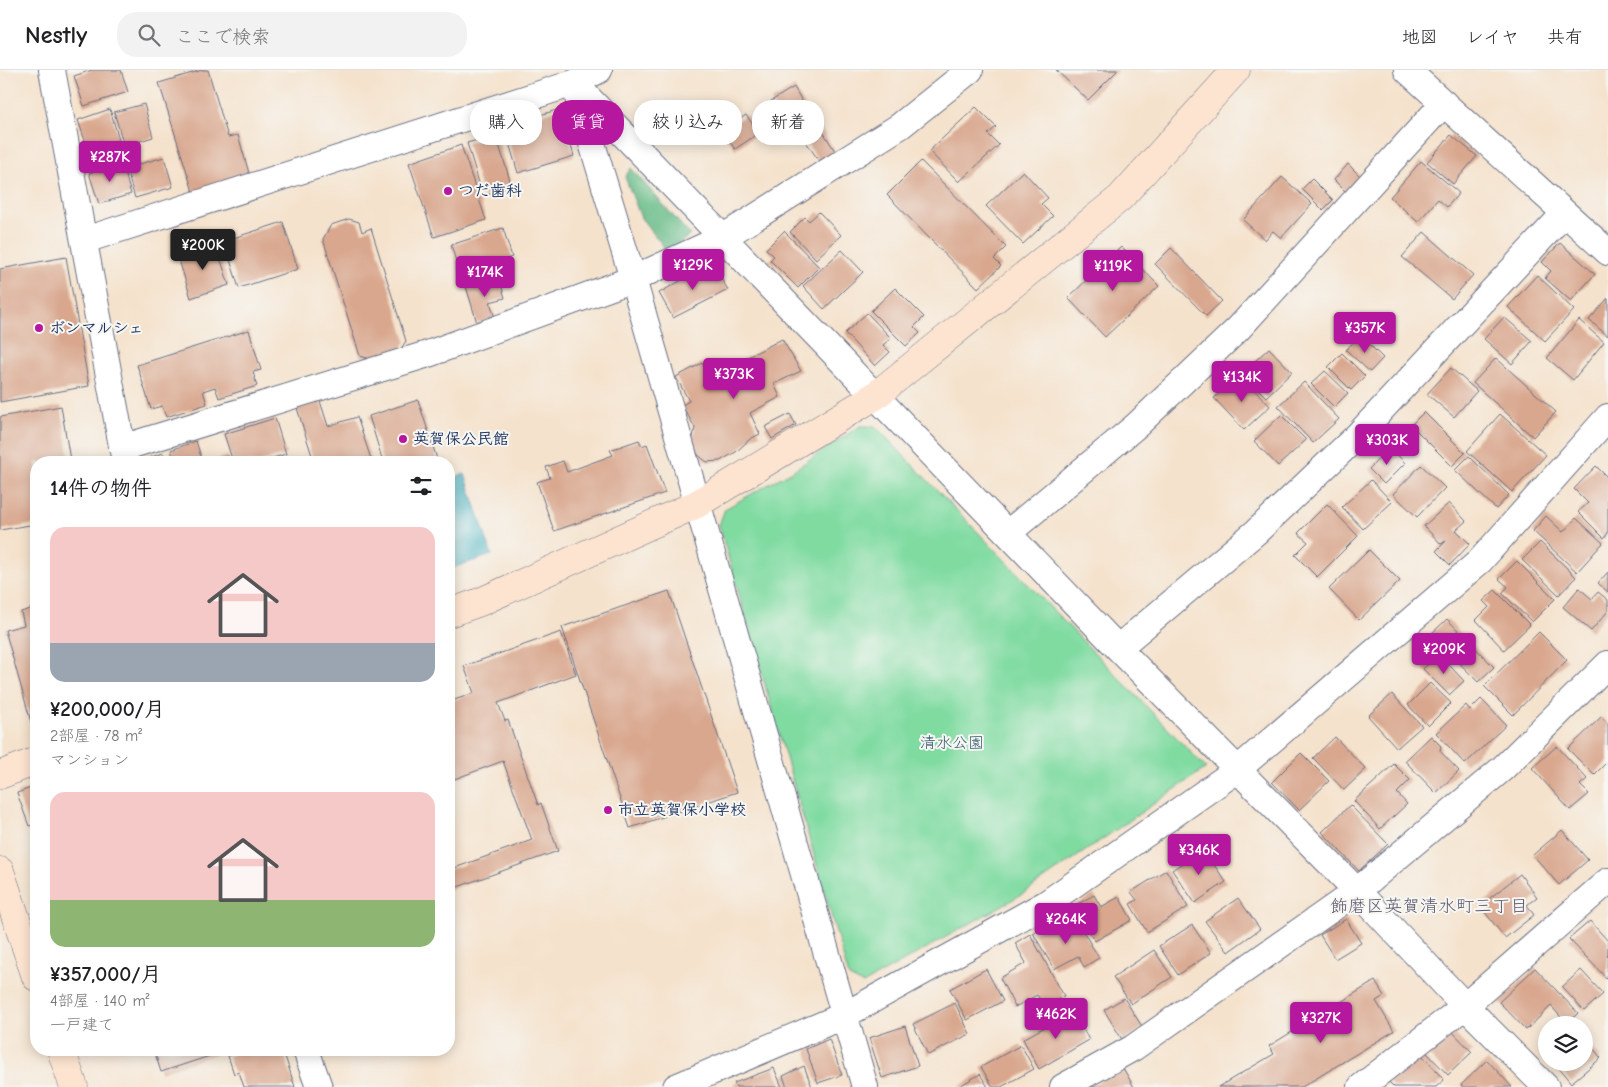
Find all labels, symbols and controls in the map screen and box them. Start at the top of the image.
search box [117,12,467,57]
text: Nestly [25,21,87,49]
icon: search [135,21,163,49]
text: ここで検索 [175,26,270,48]
text: 地図 [1402,27,1438,48]
text: レイヤ [1466,27,1519,48]
text: 共有 [1547,27,1583,48]
chip: 購入 [470,100,542,145]
chip: 賃貸 [552,100,624,145]
chip: 絞り込み [634,100,742,145]
chip: 新着 [752,100,824,145]
pin: ¥287K [75,140,145,183]
text: ¥287K [90,148,130,166]
place label: つだ歯科 [458,182,522,200]
marker: つだ歯科 [442,185,454,197]
pin: ¥200K [168,228,238,271]
text: ¥200K [181,236,225,254]
pin: ¥129K [658,248,728,291]
pin: ¥119K [1078,250,1148,292]
pin: ¥174K [450,256,520,298]
text: ¥129K [673,256,713,274]
text: ¥119K [1094,257,1132,275]
text: ¥174K [467,263,503,281]
pin: ¥357K [1330,312,1400,354]
place label: ボンマルシェ [49,319,143,337]
text: ¥357K [1345,319,1385,337]
marker: ボンマルシェ [33,322,45,334]
pin: ¥373K [699,358,769,400]
pin: ¥134K [1207,360,1277,403]
text: ¥373K [714,365,754,383]
text: ¥134K [1223,368,1261,386]
pin: ¥303K [1352,424,1422,466]
place label: 英賀保公民館 [413,430,509,448]
text: ¥303K [1366,431,1408,449]
marker: 英賀保公民館 [397,433,409,445]
icon: filters [407,472,435,500]
text: 14件の物件 [50,476,152,500]
icon: home [198,560,288,650]
pin: ¥209K [1409,632,1479,675]
text: ¥209K [1423,640,1465,658]
text: ¥200,000/月 [50,697,165,721]
text: 2部屋 · 78 m² [50,727,142,745]
park label: 清水公園 [920,734,984,752]
text: マンション [50,751,129,769]
place label: 市立英賀保小学校 [618,801,746,819]
marker: 市立英賀保小学校 [602,804,614,816]
icon: home [198,825,288,915]
pin: ¥346K [1164,834,1234,876]
text: ¥346K [1179,841,1219,859]
district label: 飾磨区英賀清水町三丁目 [1330,896,1528,917]
pin: ¥264K [1031,902,1101,945]
text: ¥264K [1046,910,1086,928]
text: ¥357,000/月 [50,962,162,986]
text: 4部屋 · 140 m² [50,992,150,1010]
pin: ¥462K [1021,998,1091,1040]
pin: ¥327K [1286,1002,1356,1044]
text: ¥462K [1036,1005,1076,1023]
text: ¥327K [1301,1009,1341,1027]
text: 一戸建て [50,1016,114,1034]
map controls [1538,1016,1593,1071]
button: layers [1538,1016,1593,1071]

